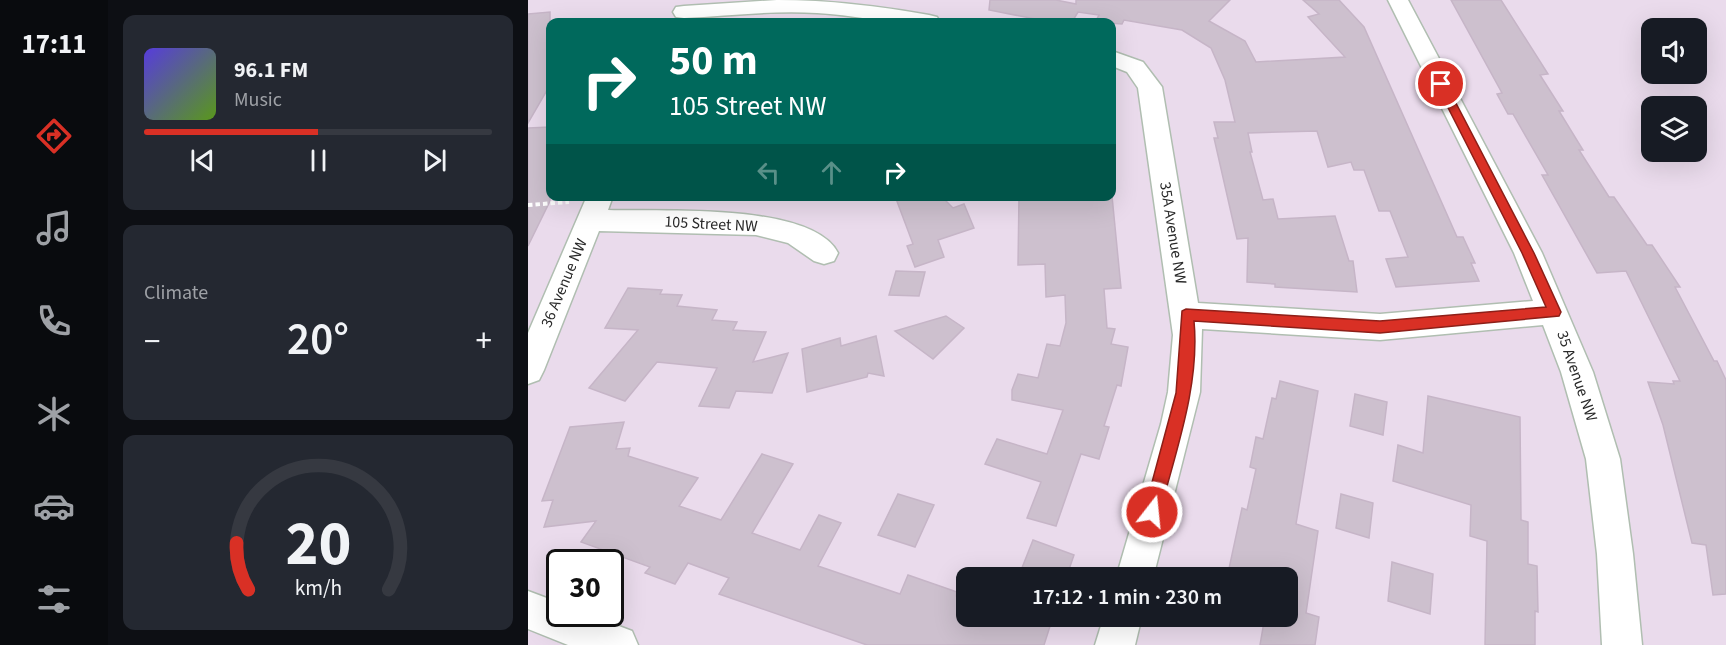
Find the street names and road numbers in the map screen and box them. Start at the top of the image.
street label: 35A Avenue NW [1154,180,1192,286]
street label: 105 Street NW [664,211,759,237]
street label: 36 Avenue NW [535,235,593,331]
street label: 35 Avenue NW [1551,328,1603,425]

